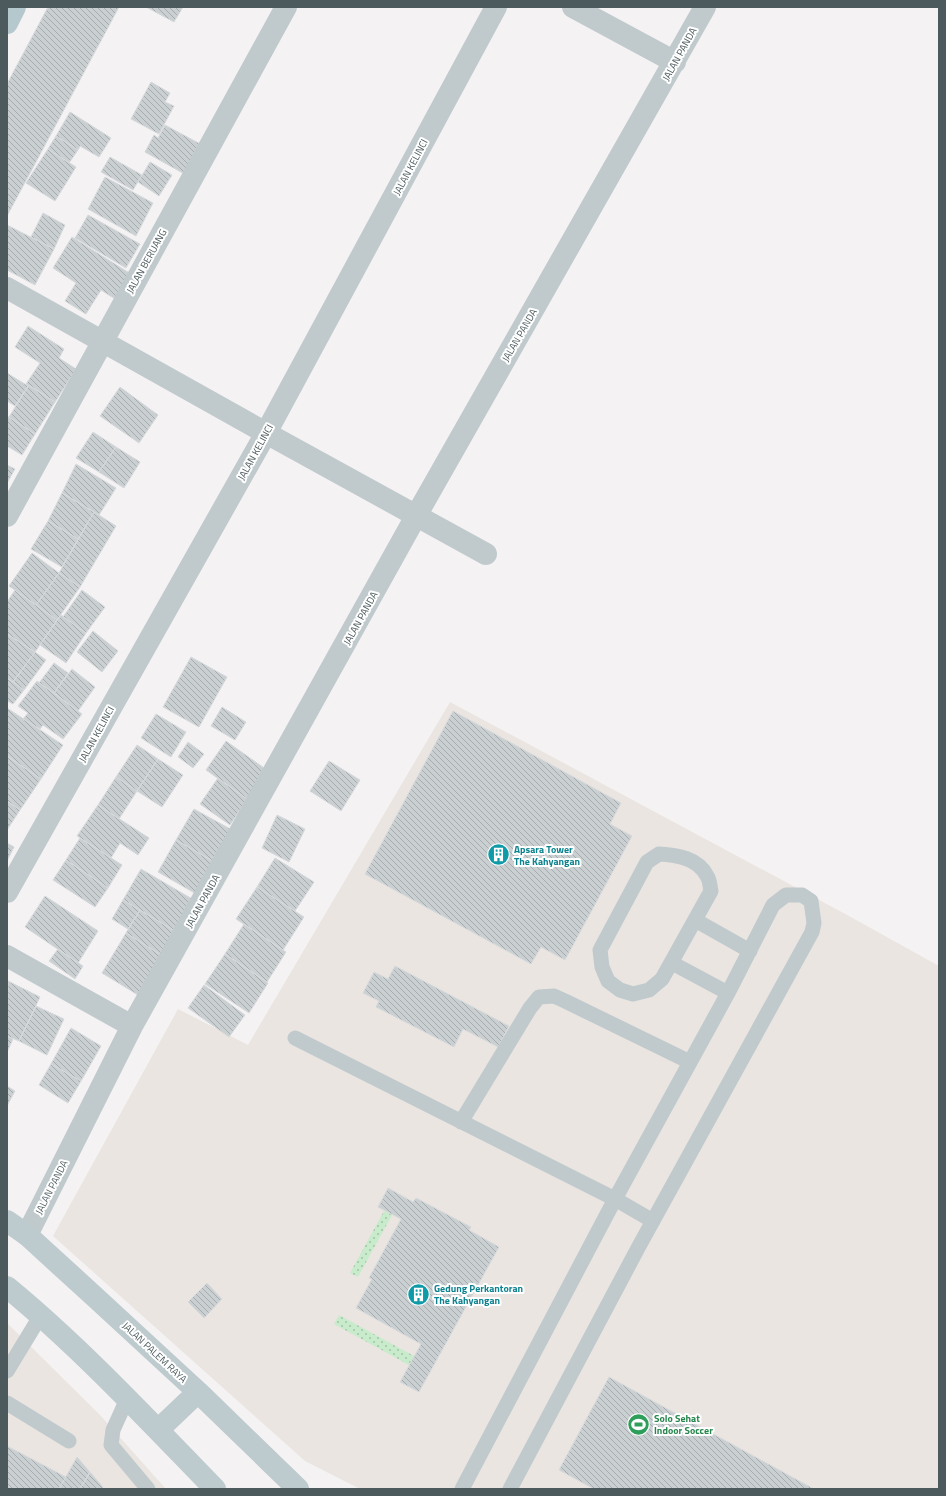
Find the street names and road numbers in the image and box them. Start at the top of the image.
street label: JALAN PANDA [659,25,700,84]
street label: JALAN KELINCI [389,136,432,198]
street label: JALAN BERUANG [123,226,170,296]
street label: JALAN PANDA [498,306,541,365]
street label: JALAN KELINCI [234,422,277,483]
street label: JALAN PANDA [340,589,381,648]
street label: JALAN KELINCI [75,704,118,765]
street label: JALAN PANDA [182,872,223,931]
street label: JALAN PANDA [31,1157,72,1217]
street label: JALAN PALEM RAYA [119,1318,190,1386]

